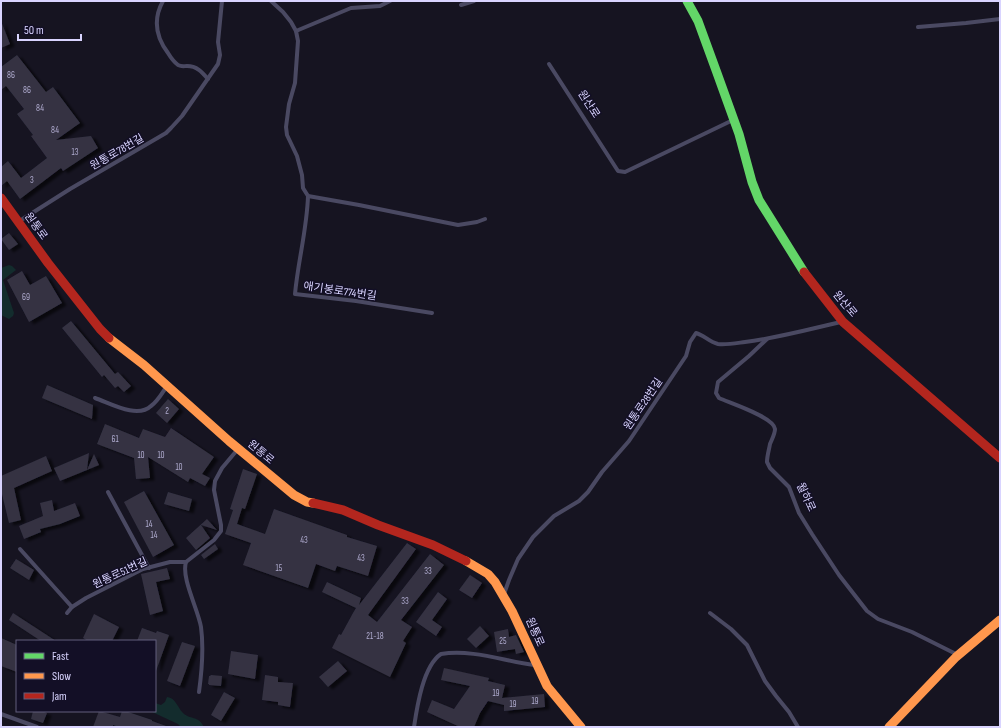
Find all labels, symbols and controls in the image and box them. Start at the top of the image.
scale bar [18,16,81,42]
text: 50 m [24,23,44,38]
house number: 86 [7,70,15,81]
house number: 86 [23,85,31,96]
street label: 원산로 [575,88,603,120]
house number: 84 [36,103,44,114]
house number: 84 [51,125,59,136]
street label: 원통로78번길 [88,131,146,173]
house number: 13 [72,147,79,158]
house number: 3 [30,175,34,186]
street label: 원통로 [22,210,50,242]
street label: 애기봉로774번길 [303,279,377,303]
street label: 원산로 [830,288,860,320]
house number: 69 [22,292,30,303]
street label: 원통로28번길 [621,376,665,432]
house number: 2 [165,406,169,417]
house number: 61 [111,434,119,445]
street label: 원통로 [245,437,277,467]
house number: 10 [137,450,145,461]
house number: 10 [157,450,165,461]
house number: 10 [175,462,183,473]
street label: 월하로 [794,480,818,514]
house number: 14 [146,519,153,530]
house number: 14 [151,530,158,541]
house number: 43 [300,535,308,546]
house number: 43 [357,553,365,564]
street label: 원통로51번길 [91,555,149,591]
house number: 15 [276,563,283,574]
house number: 33 [424,566,432,577]
house number: 33 [401,596,409,607]
street label: 원통로 [523,615,547,649]
house number: 21-18 [366,631,384,642]
house number: 25 [499,636,507,647]
legend [16,640,156,712]
text: Fast [52,649,69,664]
text: Slow [52,669,71,684]
house number: 19 [492,688,500,699]
text: Jam [51,689,67,704]
house number: 19 [531,696,539,707]
house number: 19 [509,699,517,710]

